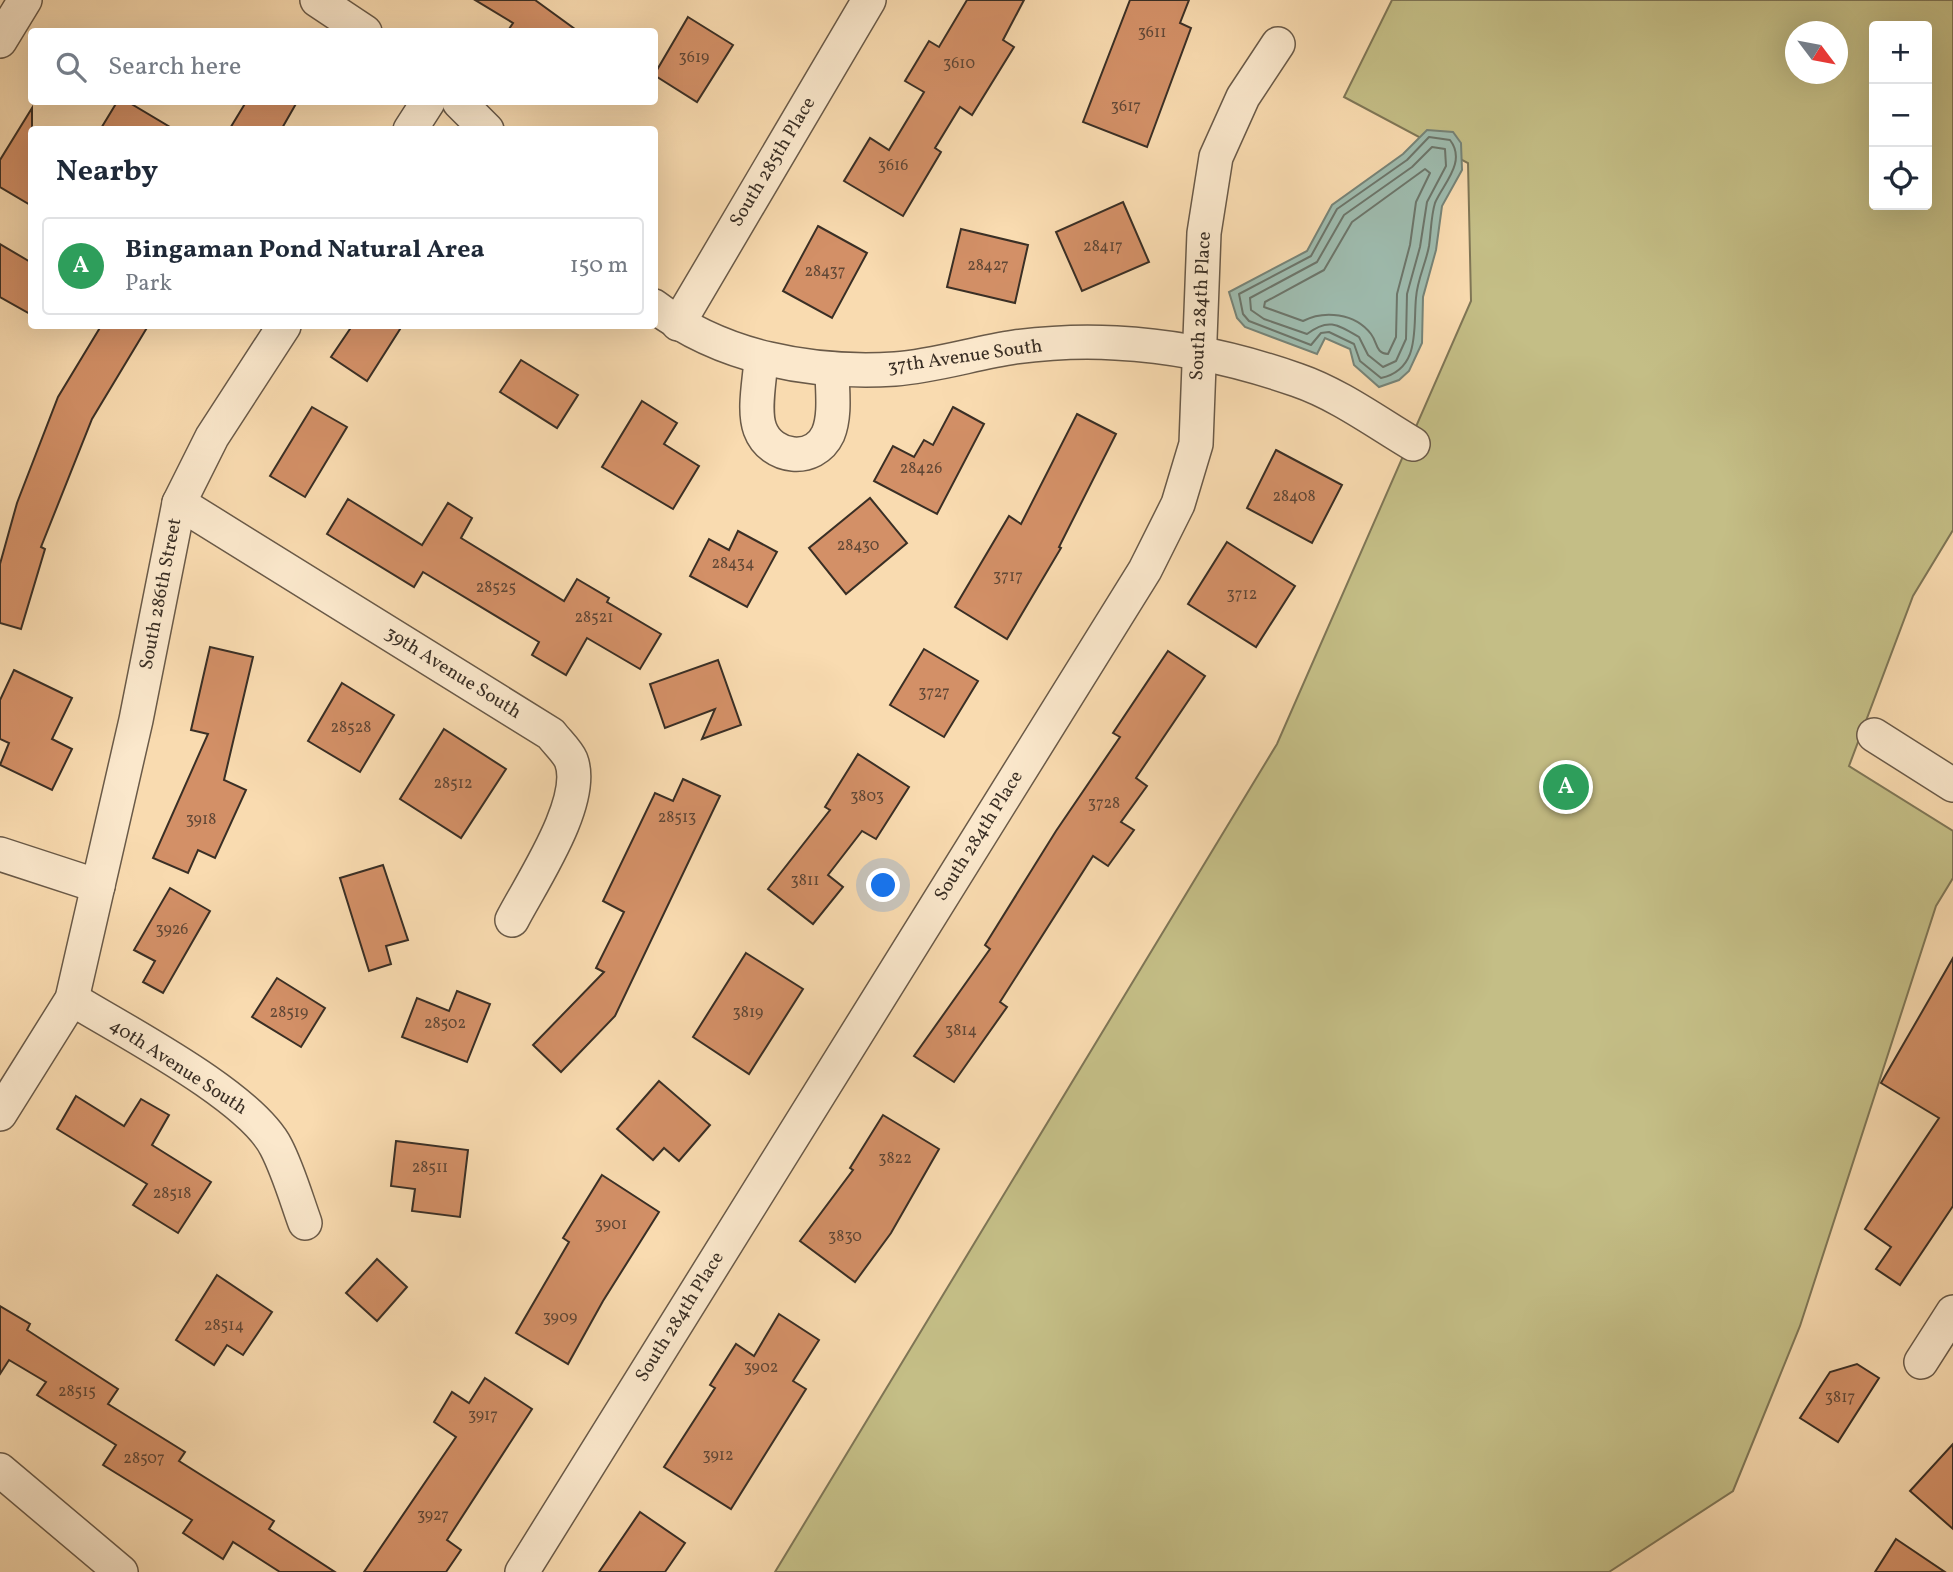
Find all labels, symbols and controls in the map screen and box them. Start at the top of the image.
north arrow [1785,21,1848,84]
map controls [1869,21,1932,210]
button: + [1869,21,1932,84]
house number: 3611 [1138,22,1166,44]
search box [28,28,658,105]
house number: 3619 [679,47,709,69]
icon: search [52,48,90,86]
text: Search here [108,49,241,85]
house number: 3610 [943,53,975,75]
button: − [1869,84,1932,147]
street label: South 285th Place [724,92,822,232]
house number: 3617 [1111,96,1141,118]
button: locate [1869,147,1932,210]
text: Nearby [56,151,158,193]
house number: 3616 [878,155,908,177]
street label: South 284th Place [1184,231,1218,381]
text: Bingaman Pond Natural Area [125,232,485,268]
house number: 28417 [1083,236,1123,258]
text: A [73,250,89,282]
text: 150 m [570,250,628,282]
house number: 28427 [967,255,1009,277]
house number: 28437 [804,261,846,283]
text: Park [125,268,172,300]
street label: 37th Avenue South [886,333,1044,381]
house number: 28426 [900,458,942,480]
house number: 28408 [1272,486,1316,508]
street label: South 286th Street [134,516,189,672]
house number: 28430 [837,535,879,557]
house number: 28434 [712,553,754,575]
house number: 3717 [993,566,1023,588]
house number: 28525 [476,577,516,599]
house number: 3712 [1227,584,1257,606]
house number: 28521 [574,607,614,629]
street label: 39th Avenue South [380,621,526,725]
house number: 3727 [918,682,950,704]
house number: 28528 [331,717,371,739]
pin: A [1543,761,1589,813]
street label: South 284th Place [928,766,1030,906]
house number: 28512 [433,773,473,795]
house number: 3803 [850,786,884,808]
house number: 3728 [1088,793,1120,815]
house number: 28513 [658,807,696,829]
house number: 3918 [186,809,216,831]
your location [866,868,900,902]
house number: 3811 [791,870,819,892]
house number: 3926 [156,919,188,941]
house number: 28519 [270,1002,308,1024]
house number: 3819 [733,1002,763,1024]
street label: 40th Avenue South [104,1013,252,1121]
house number: 28502 [424,1013,466,1035]
house number: 3814 [945,1020,977,1042]
house number: 3822 [878,1148,912,1170]
house number: 28511 [412,1157,448,1179]
house number: 28518 [153,1183,191,1205]
house number: 3901 [595,1214,627,1236]
house number: 3830 [828,1226,862,1248]
street label: South 284th Place [629,1247,731,1387]
house number: 3909 [543,1307,577,1329]
house number: 28514 [204,1315,244,1337]
house number: 3902 [744,1357,778,1379]
house number: 28515 [58,1381,96,1403]
house number: 3817 [1825,1387,1855,1409]
house number: 3917 [468,1405,498,1427]
house number: 3912 [703,1445,734,1467]
house number: 28507 [123,1448,165,1470]
house number: 3927 [417,1505,449,1527]

